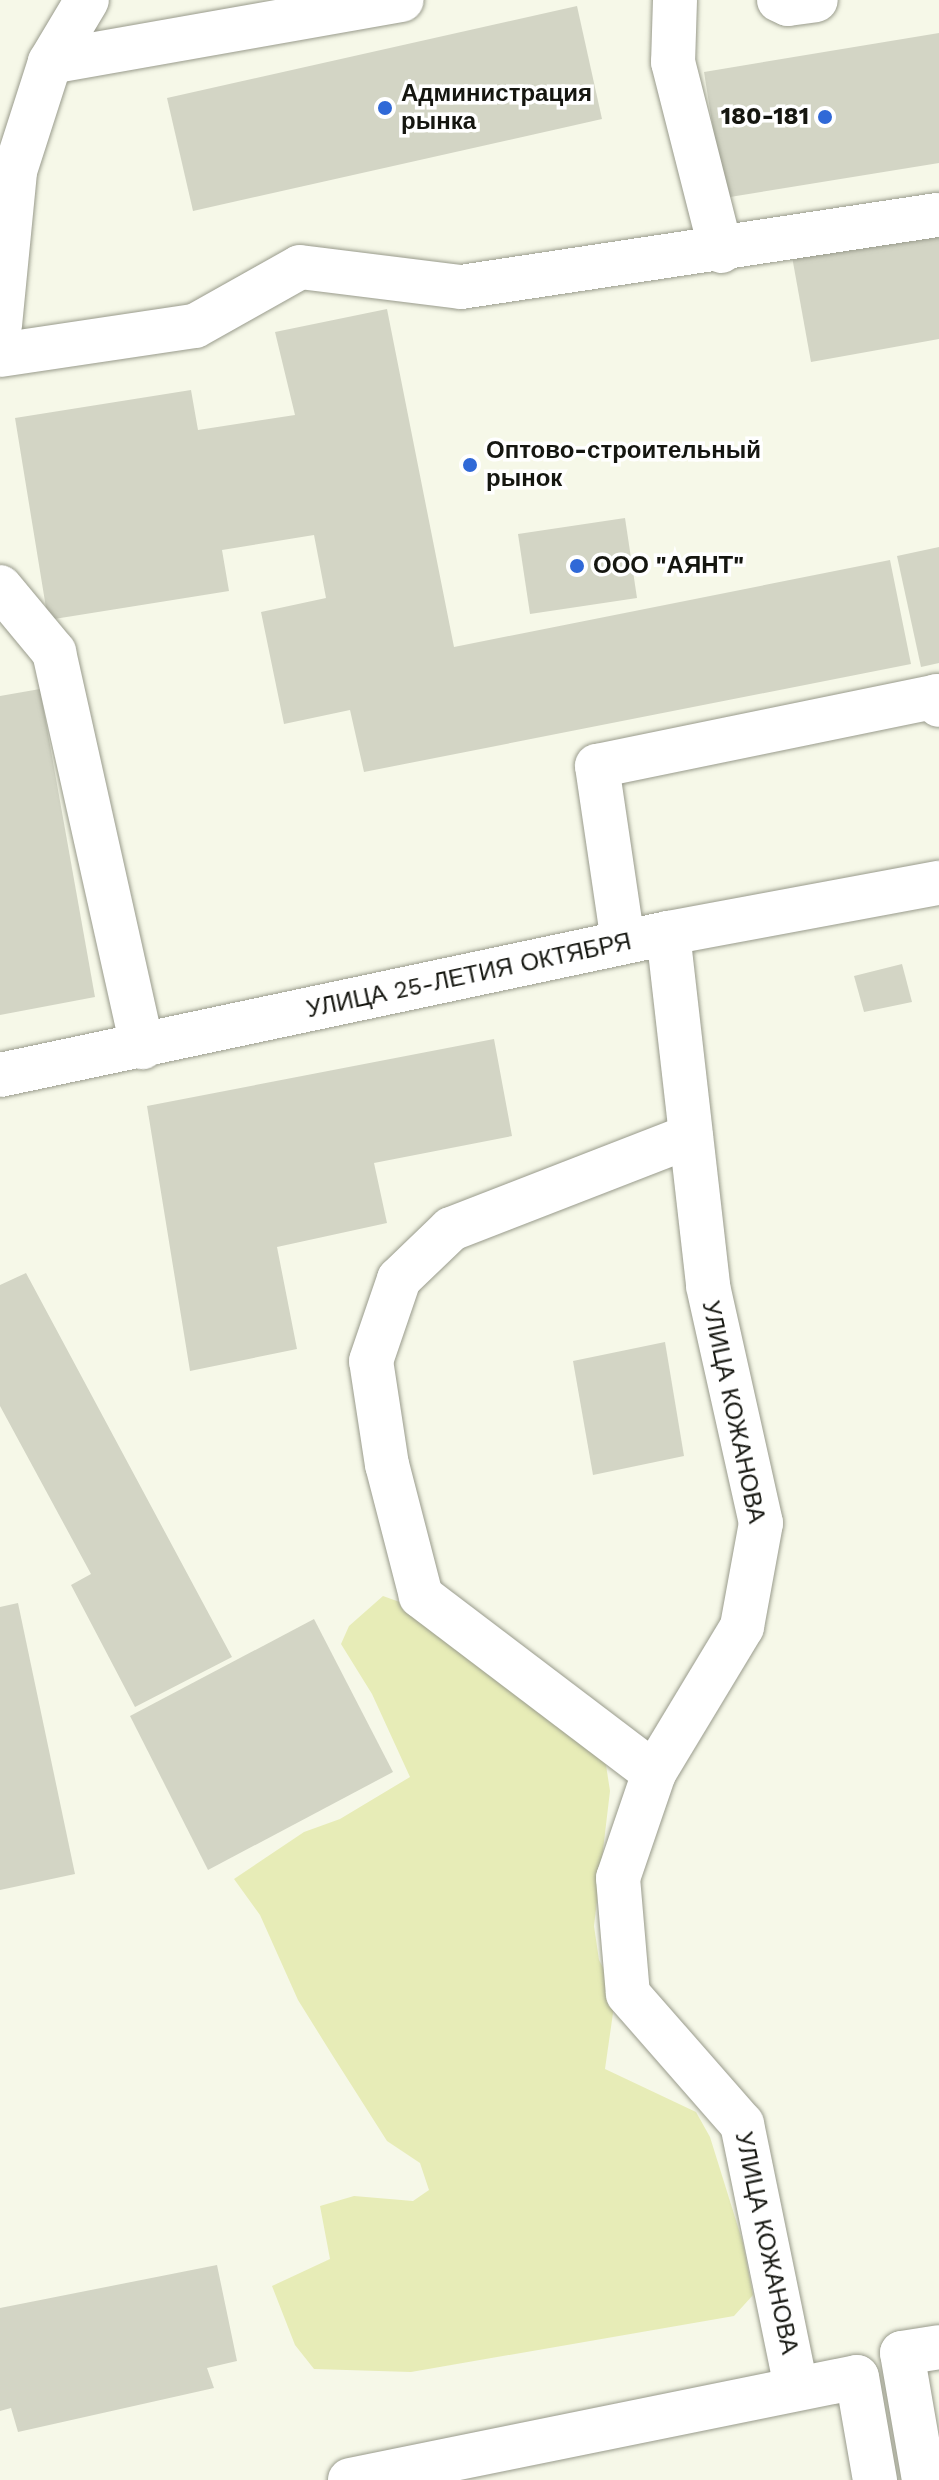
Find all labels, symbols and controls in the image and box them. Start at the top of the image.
place label: Администрация рынка [401,80,592,136]
marker: Администрация рынка [376,99,394,117]
place label: 180-181 [721,103,809,131]
marker: 180-181 [816,108,834,126]
place label: Оптово-строительный рынок [486,437,761,493]
marker: Оптово-строительный рынок [461,456,479,474]
place label: ООО "АЯНТ" [593,552,744,580]
marker: ООО "АЯНТ" [568,557,586,575]
street label: УЛИЦА 25-ЛЕТИЯ ОКТЯБРЯ [304,927,634,1025]
street label: УЛИЦА КОЖАНОВА [695,1298,771,1526]
street label: УЛИЦА КОЖАНОВА [728,2129,804,2357]

